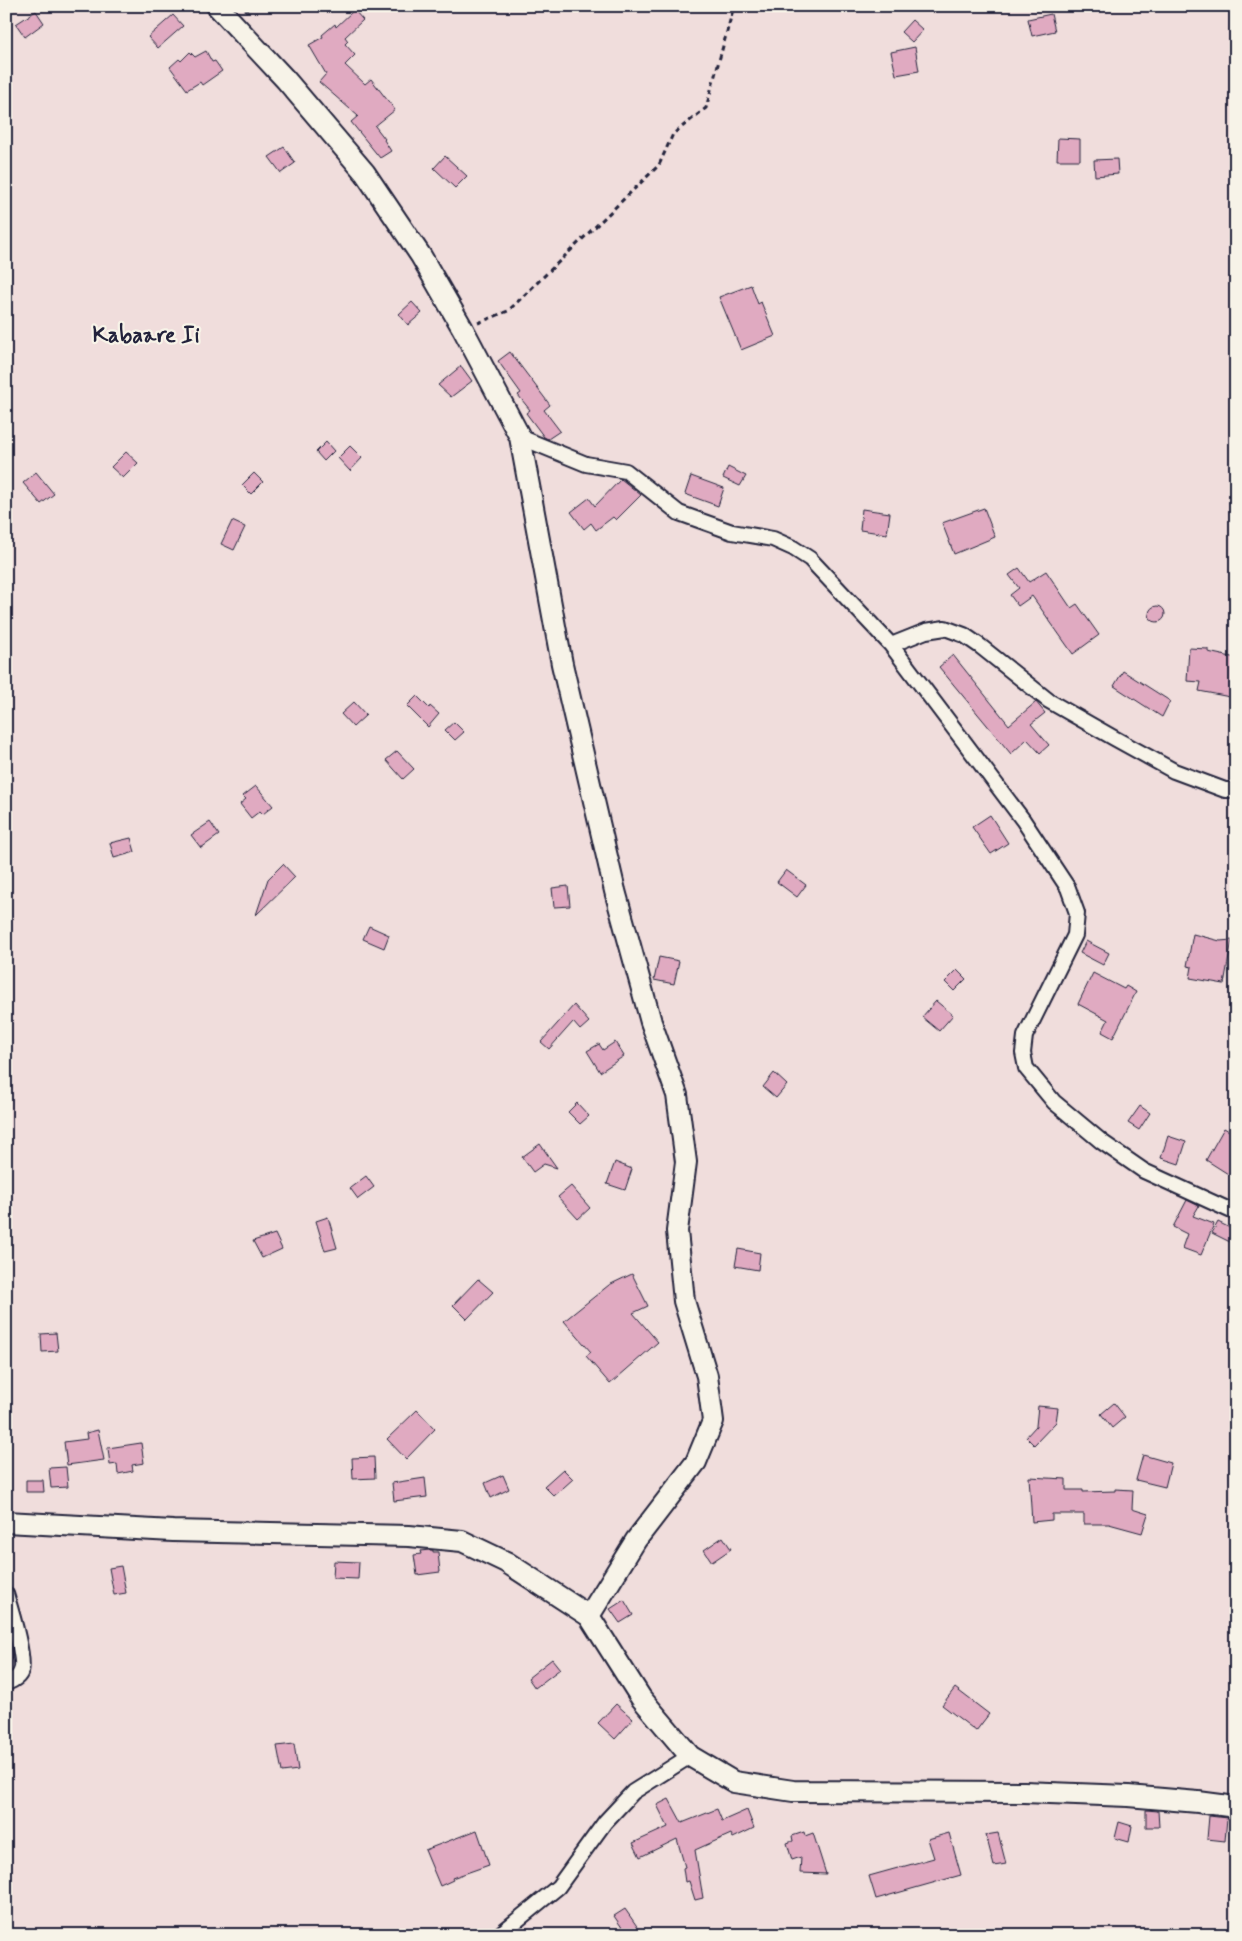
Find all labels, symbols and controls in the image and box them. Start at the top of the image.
district label: Kabaare Ii [92,322,200,350]

